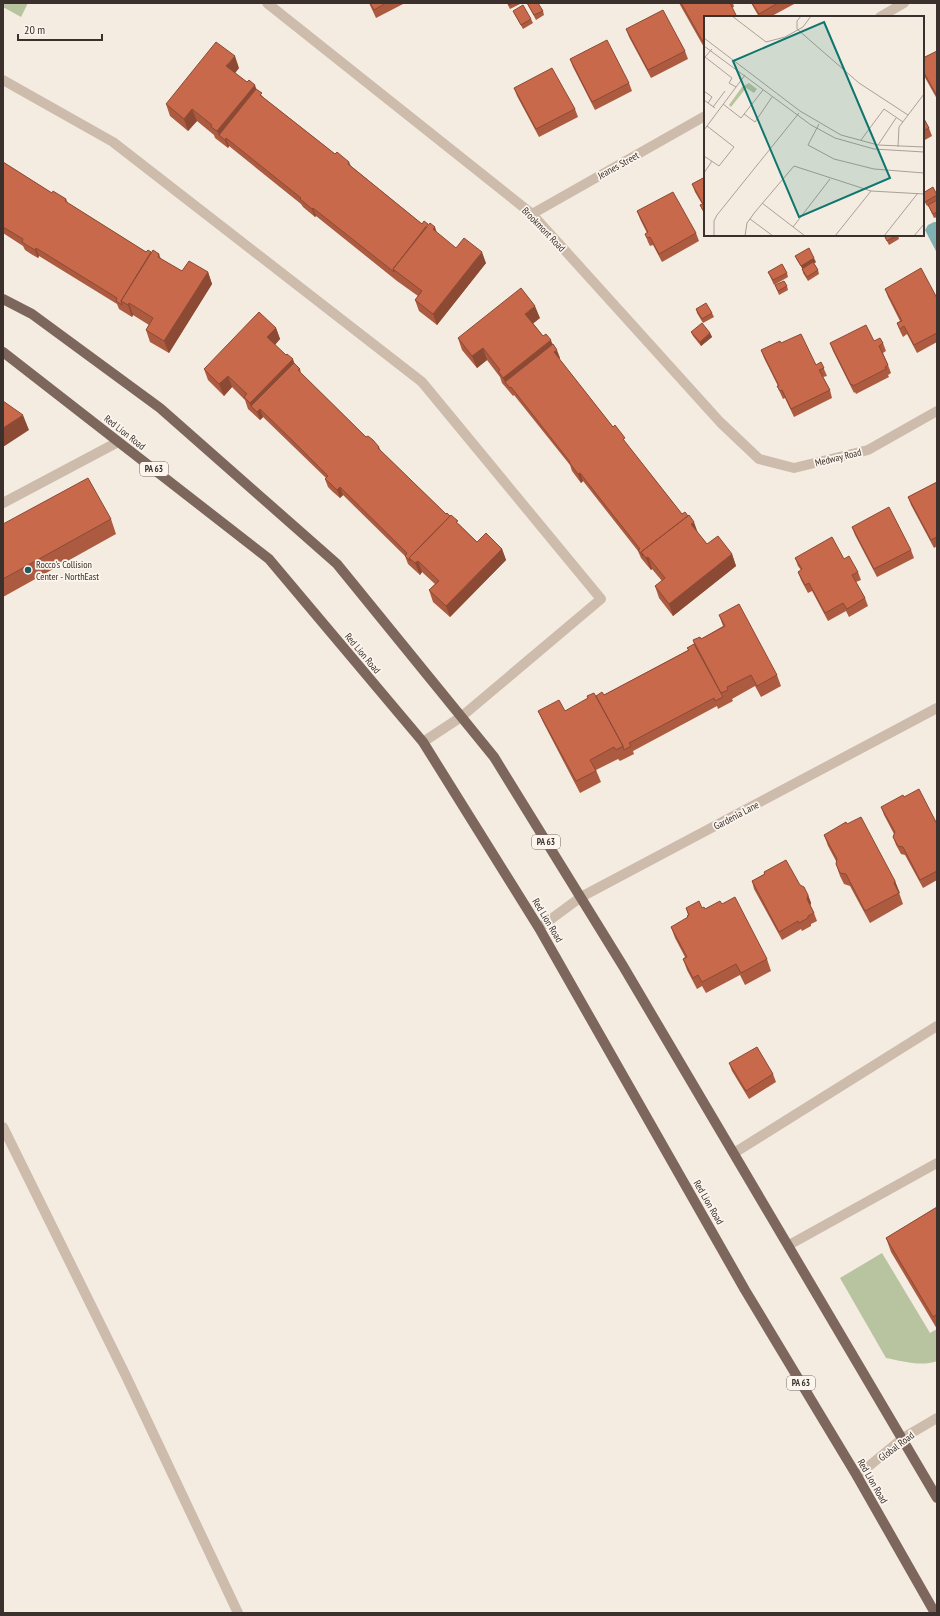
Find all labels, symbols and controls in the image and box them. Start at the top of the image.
scale bar [18,16,102,42]
inset map [704,16,924,236]
text: 20 m [24,22,45,37]
street label: Jeanes Street [594,149,641,183]
street label: Brookmont Road [519,204,568,254]
street label: Red Lion Road [101,412,148,453]
street label: Medway Road [814,445,863,470]
road number: PA 63 [140,462,168,476]
place label: Rocco's Collision Center - NorthEast [36,558,99,583]
marker: Rocco's Collision Center - NorthEast [23,565,33,575]
street label: Red Lion Road [342,630,383,676]
street label: Gardenia Lane [711,798,761,833]
road number: PA 63 [532,835,560,849]
street label: Red Lion Road [529,896,566,945]
street label: Red Lion Road [691,1178,726,1227]
road number: PA 63 [787,1376,815,1390]
street label: Global Road [876,1429,917,1464]
street label: Red Lion Road [855,1457,890,1506]

